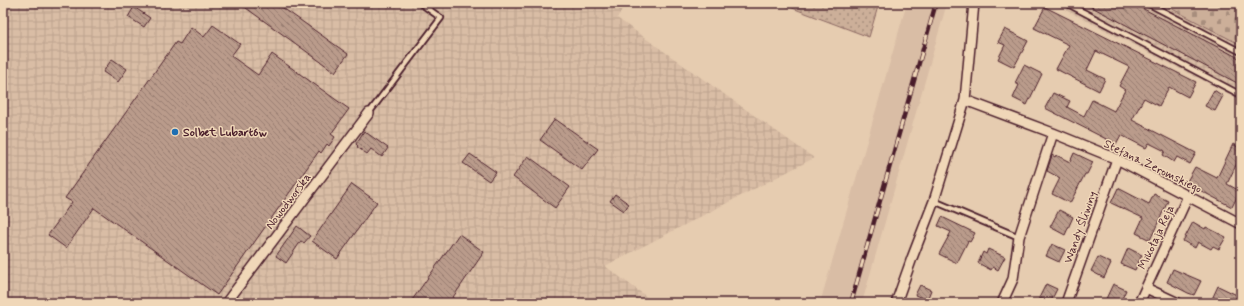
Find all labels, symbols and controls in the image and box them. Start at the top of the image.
place label: Solbet Lubartów [183,125,267,141]
marker: Solbet Lubartów [170,127,180,137]
street label: Stefana Żeromskiego [1101,136,1205,198]
street label: Nowodworska [262,170,315,233]
street label: Wandy Śliwiny [1060,189,1101,266]
street label: Mikołaja Reja [1135,202,1179,272]

